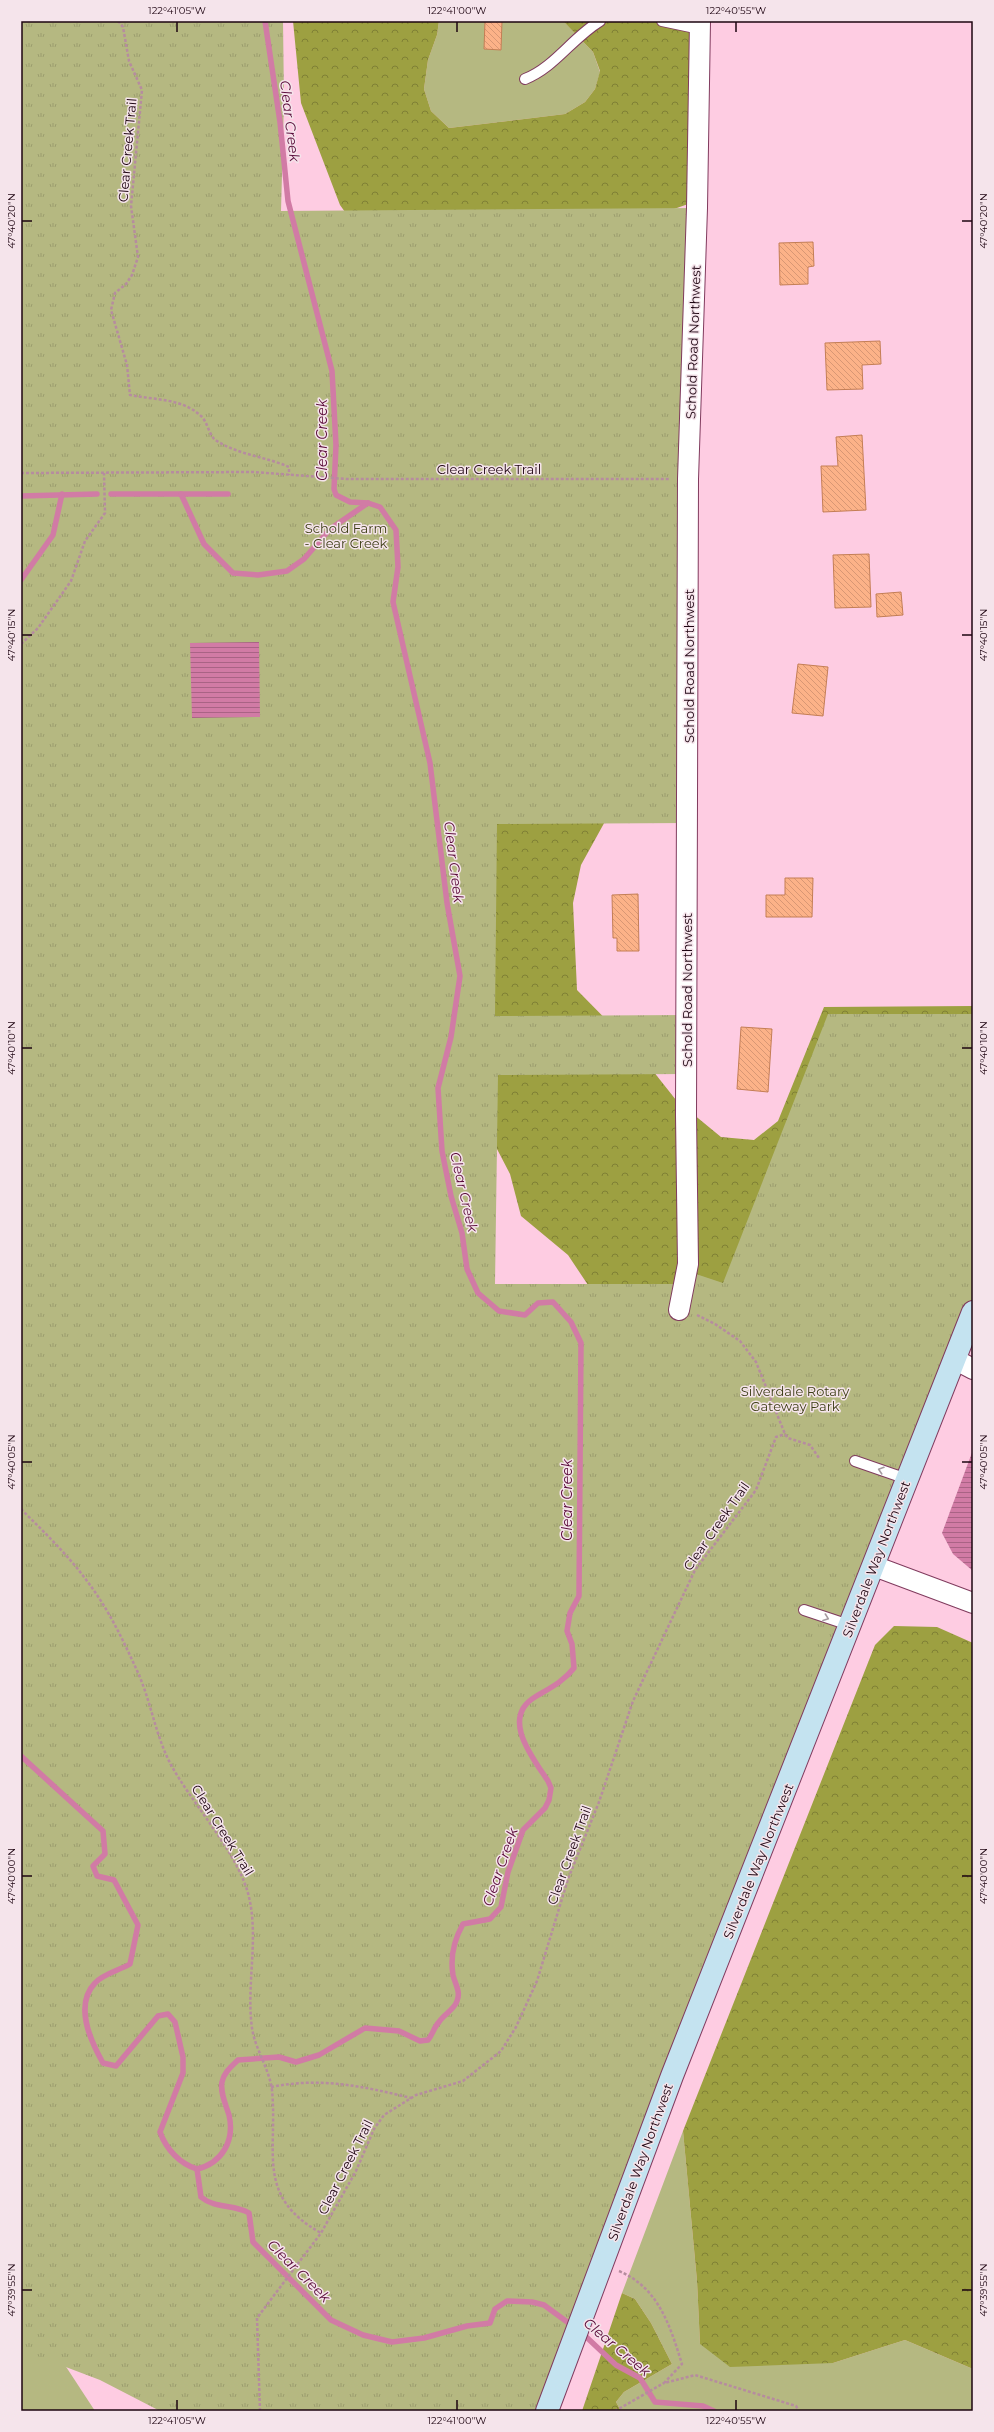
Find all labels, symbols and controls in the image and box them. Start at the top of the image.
text: 122°41'05"W [148,4,206,17]
text: 122°41'00"W [428,4,487,17]
text: 122°40'55"W [706,4,766,17]
water label: Clear Creek [276,79,304,163]
street label: Clear Creek Trail [114,97,140,203]
text: 47°40'20"N [5,193,18,249]
text: 47°40'20"N [977,193,990,249]
street label: Schold Road Northwest [682,265,704,419]
water label: Clear Creek [313,398,331,481]
street label: Clear Creek Trail [437,461,541,477]
park label: Schold Farm - Clear Creek [305,520,388,551]
street label: Schold Road Northwest [681,589,697,743]
text: 47°40'15"N [5,609,18,661]
text: 47°40'15"N [977,609,990,661]
water label: Clear Creek [440,820,468,904]
street label: Schold Road Northwest [679,913,695,1067]
text: 47°40'10"N [5,1021,18,1075]
text: 47°40'10"N [977,1021,990,1075]
water label: Clear Creek [446,1150,482,1235]
park label: Silverdale Rotary Gateway Park [741,1383,850,1414]
text: 47°40'05"N [5,1434,18,1490]
text: 47°40'05"N [977,1434,990,1490]
water label: Clear Creek [558,1458,576,1541]
one-way arrow [878,1466,885,1475]
street label: Silverdale Way Northwest [839,1478,913,1640]
street label: Clear Creek Trail [679,1479,753,1573]
one-way arrow [823,1613,830,1621]
street label: Clear Creek Trail [189,1781,257,1879]
street label: Silverdale Way Northwest [719,1781,797,1941]
street label: Clear Creek Trail [544,1803,594,1907]
water label: Clear Creek [478,1825,522,1909]
text: 47°40'00"N [5,1848,18,1904]
text: 47°40'00"N [977,1848,990,1904]
street label: Silverdale Way Northwest [604,2081,676,2243]
street label: Clear Creek Trail [314,2117,376,2217]
water label: Clear Creek [264,2236,335,2307]
text: 47°39'55"N [5,2263,18,2317]
text: 47°39'55"N [977,2263,990,2317]
water label: Clear Creek [580,2314,655,2381]
text: 122°41'05"W [148,2414,206,2427]
text: 122°41'00"W [428,2414,487,2427]
text: 122°40'55"W [706,2414,766,2427]

